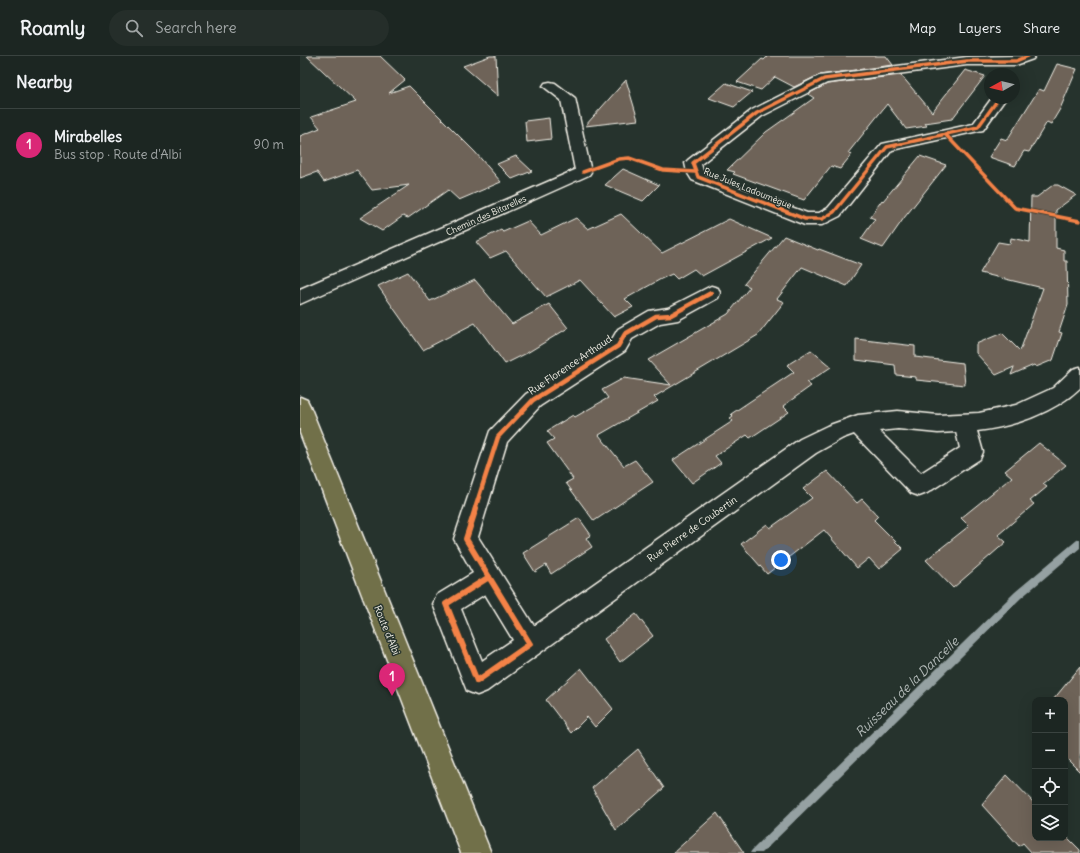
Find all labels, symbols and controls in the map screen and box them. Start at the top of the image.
search box [109,10,389,46]
text: Roamly [20,16,85,40]
icon: search [123,17,145,39]
text: Search here [155,18,237,37]
text: Map [909,19,936,37]
text: Layers [958,19,1001,37]
text: Share [1023,19,1060,37]
north arrow [984,68,1020,104]
text: Nearby [16,71,72,93]
text: Mirabelles [54,127,122,146]
text: 1 [26,136,32,153]
text: 90 m [253,136,284,153]
text: Bus stop · Route d'Albi [54,146,182,163]
street label: Rue Jules Ladoumègue [702,165,794,211]
street label: Chemin des Bitarelles [444,192,528,238]
street label: Rue Florence Arthaud [526,332,614,398]
street label: Rue Pierre de Coubertin [644,493,740,565]
your location [771,550,791,570]
street label: Route d'Albi [371,603,403,657]
water label: Ruisseau de la Dancelle [852,633,963,741]
pin: 1 [379,663,405,696]
map controls [1032,697,1068,841]
button: + [1032,697,1068,733]
button: − [1032,733,1068,769]
button: locate [1032,769,1068,805]
button: layers [1032,805,1068,841]

